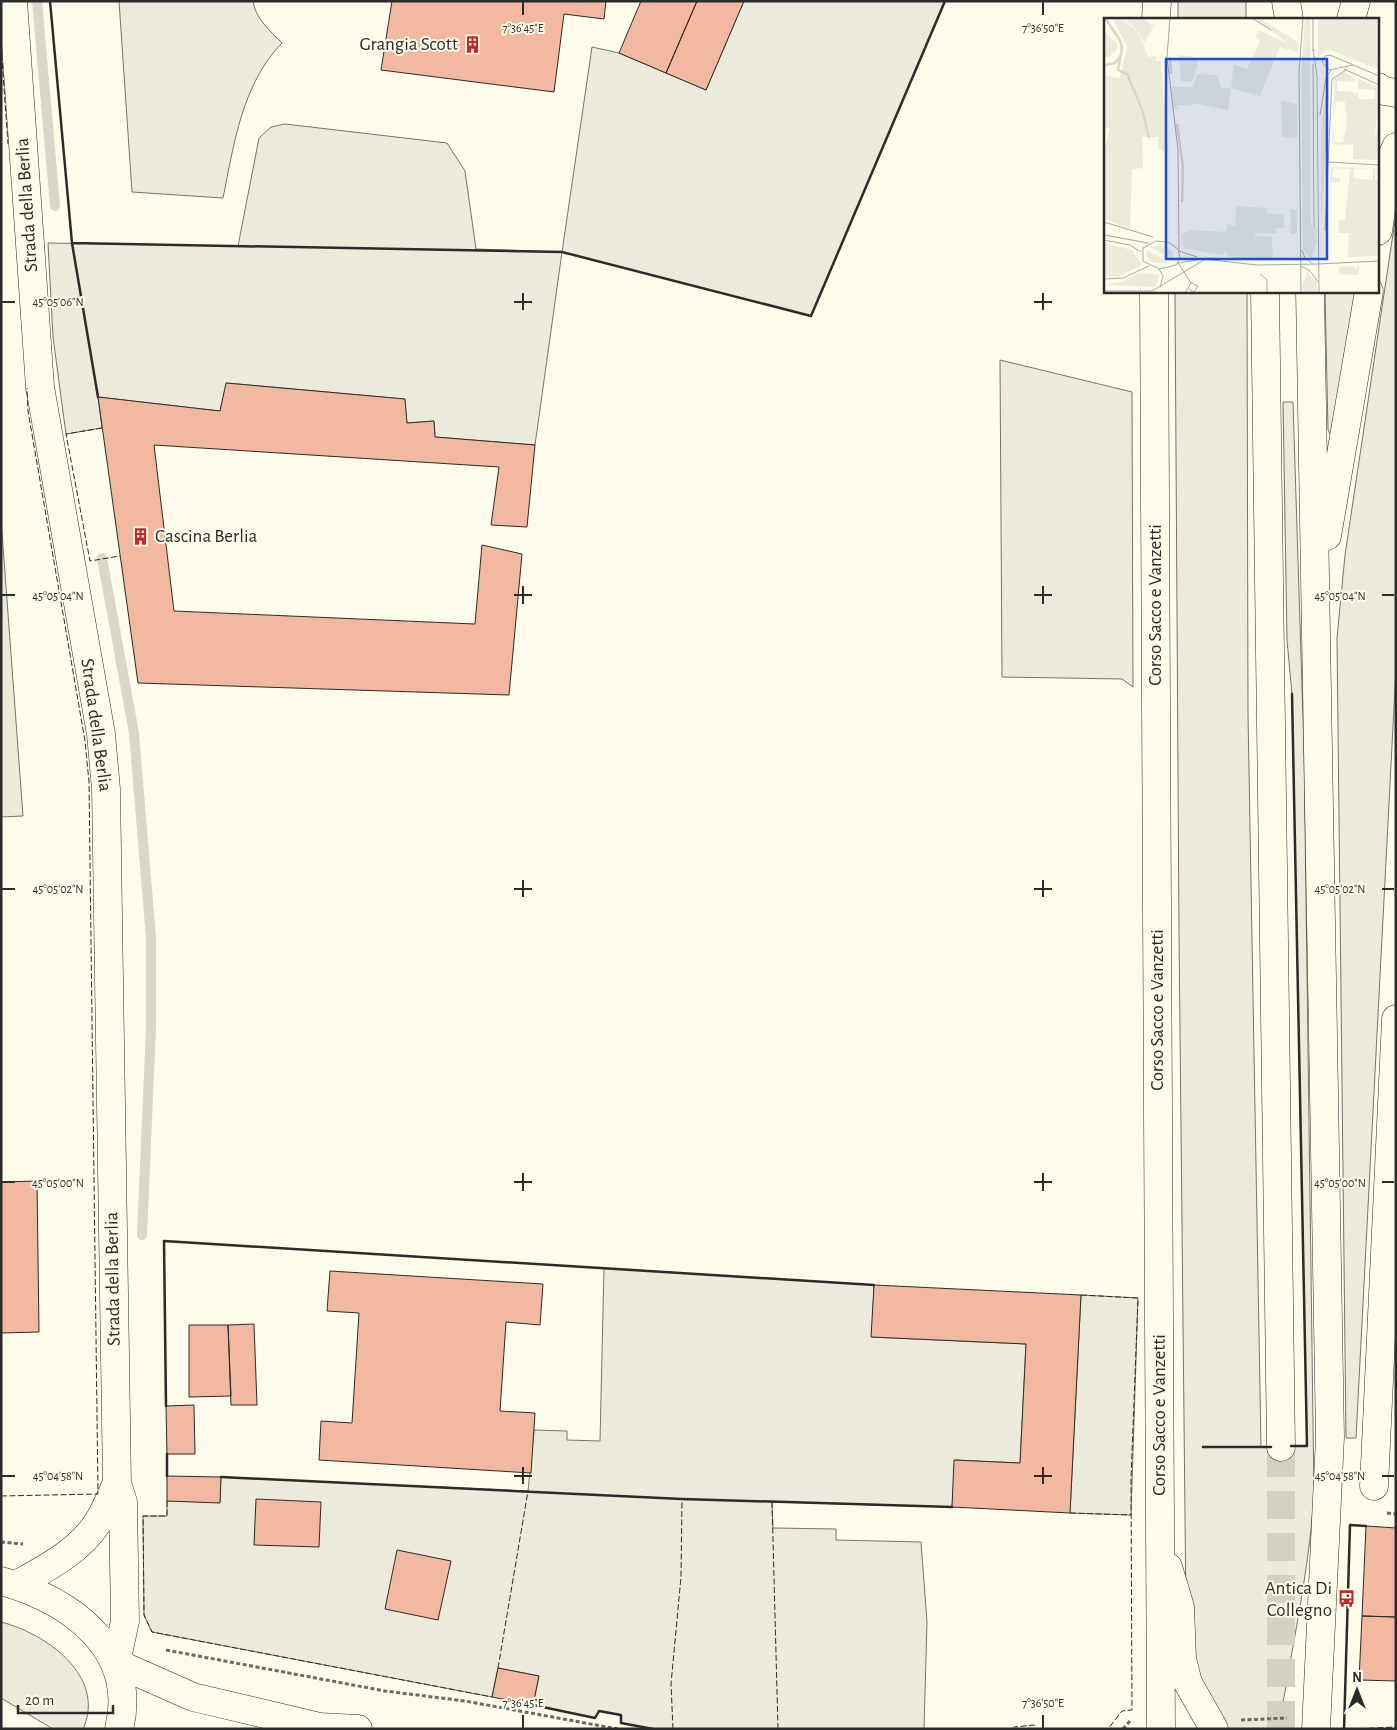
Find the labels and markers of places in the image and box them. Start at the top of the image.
building icon: Grangia Scott [462,34,482,54]
place label: Grangia Scott [360,35,458,54]
building icon: Cascina Berlia [131,526,151,546]
place label: Cascina Berlia [155,527,258,546]
place label: Antica Di Collegno [1265,1579,1332,1620]
bus stop icon: Antica Di Collegno [1336,1589,1356,1609]

